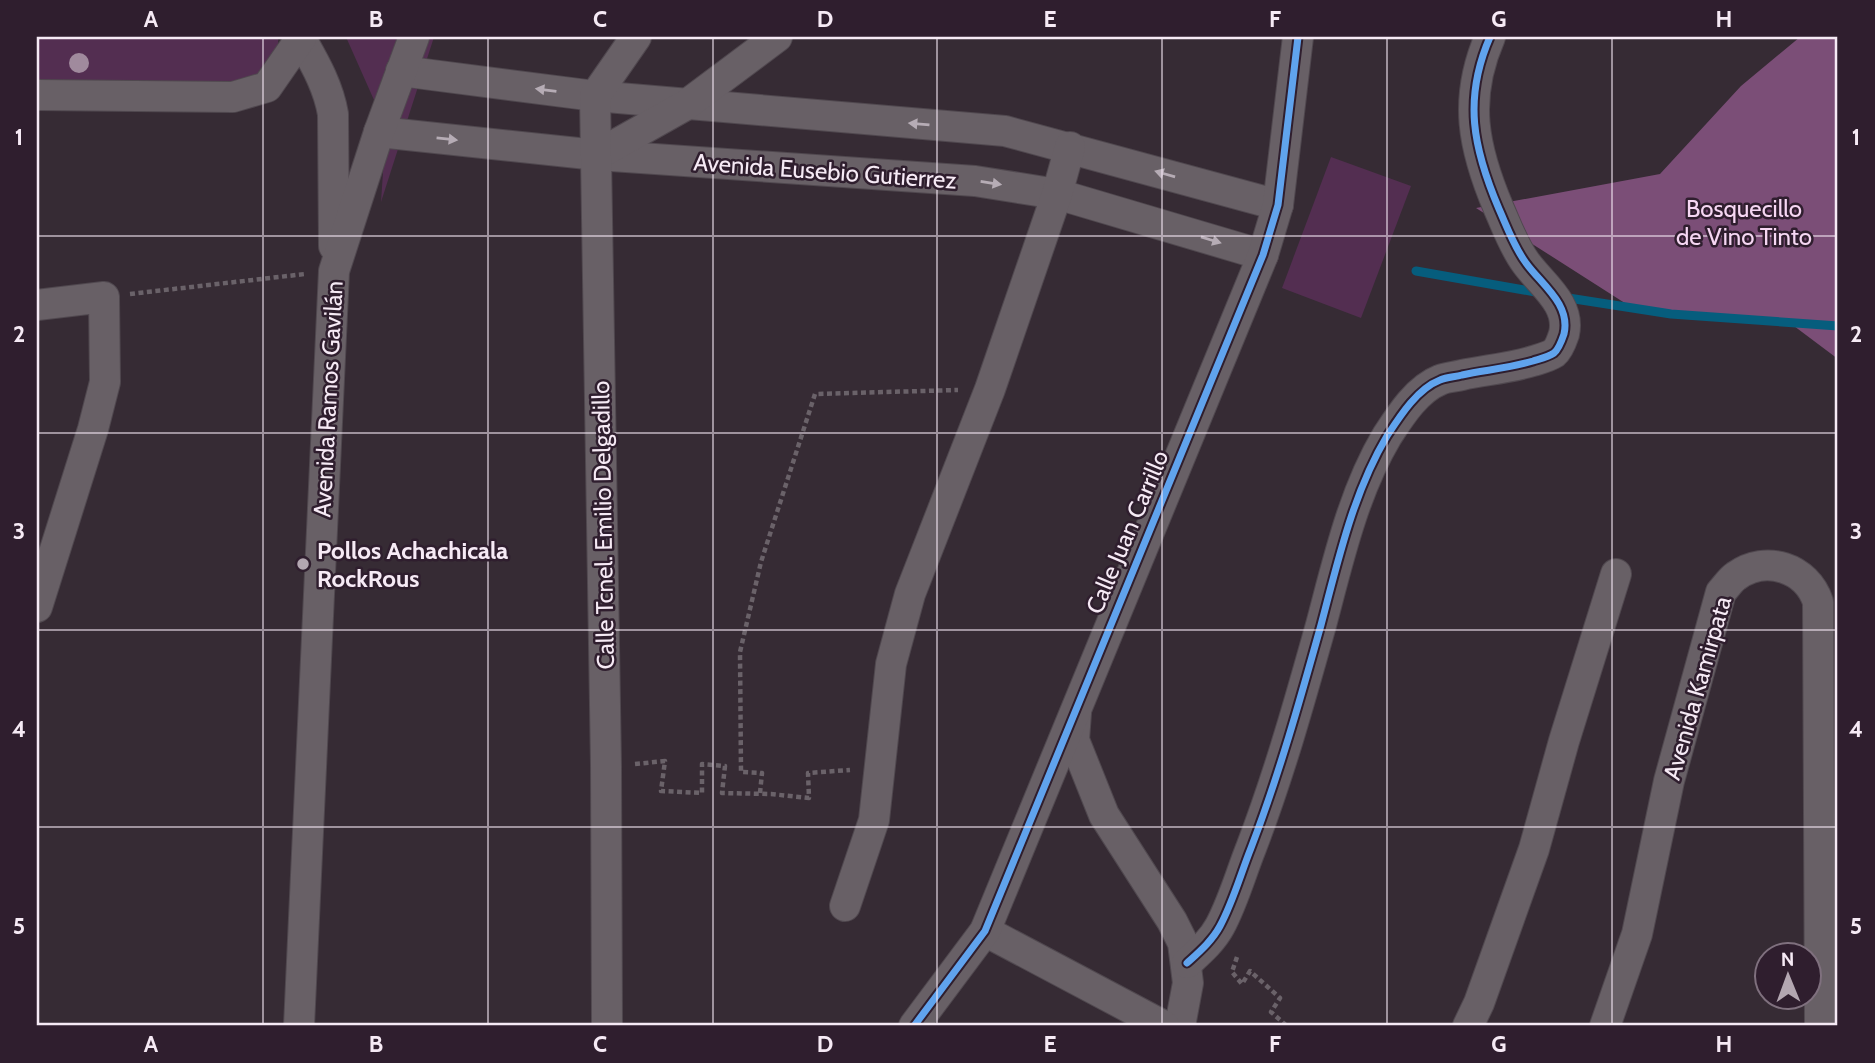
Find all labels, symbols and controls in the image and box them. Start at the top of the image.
text: A [144,5,159,33]
text: B [369,5,383,33]
text: C [593,5,607,33]
text: D [817,5,833,33]
text: E [1043,5,1057,33]
text: F [1269,5,1281,33]
text: G [1491,5,1507,33]
text: H [1716,5,1732,33]
one-way arrow [535,84,557,95]
one-way arrow [908,118,930,129]
text: 1 [15,123,23,151]
text: 1 [1852,123,1860,151]
one-way arrow [436,134,458,145]
street label: Avenida Eusebio Gutierrez [692,147,958,195]
one-way arrow [1154,168,1176,179]
one-way arrow [980,178,1002,189]
park label: Bosquecillo de Vino Tinto [1676,194,1812,251]
one-way arrow [1201,235,1222,245]
street label: Avenida Ramos Gavilán [307,280,349,518]
text: 2 [13,320,25,348]
text: 2 [1850,320,1862,348]
street label: Calle Tcnel. Emilio Delgadillo [586,380,620,670]
street label: Calle Juan Carrillo [1079,446,1175,618]
text: 3 [13,517,25,545]
text: 3 [1850,517,1862,545]
place label: Pollos Achachicala RockRous [317,536,508,593]
marker: Pollos Achachicala RockRous [295,556,311,572]
street label: Avenida Kamirpata [1657,592,1737,783]
text: 4 [12,715,26,743]
text: 4 [1849,715,1863,743]
text: 5 [13,912,25,940]
text: 5 [1850,912,1862,940]
north arrow [1752,940,1822,1010]
text: N [1781,948,1795,971]
text: A [144,1030,159,1058]
text: B [369,1030,383,1058]
text: C [593,1030,607,1058]
text: D [817,1030,833,1058]
text: E [1043,1030,1057,1058]
text: F [1269,1030,1281,1058]
text: G [1491,1030,1507,1058]
text: H [1716,1030,1732,1058]

